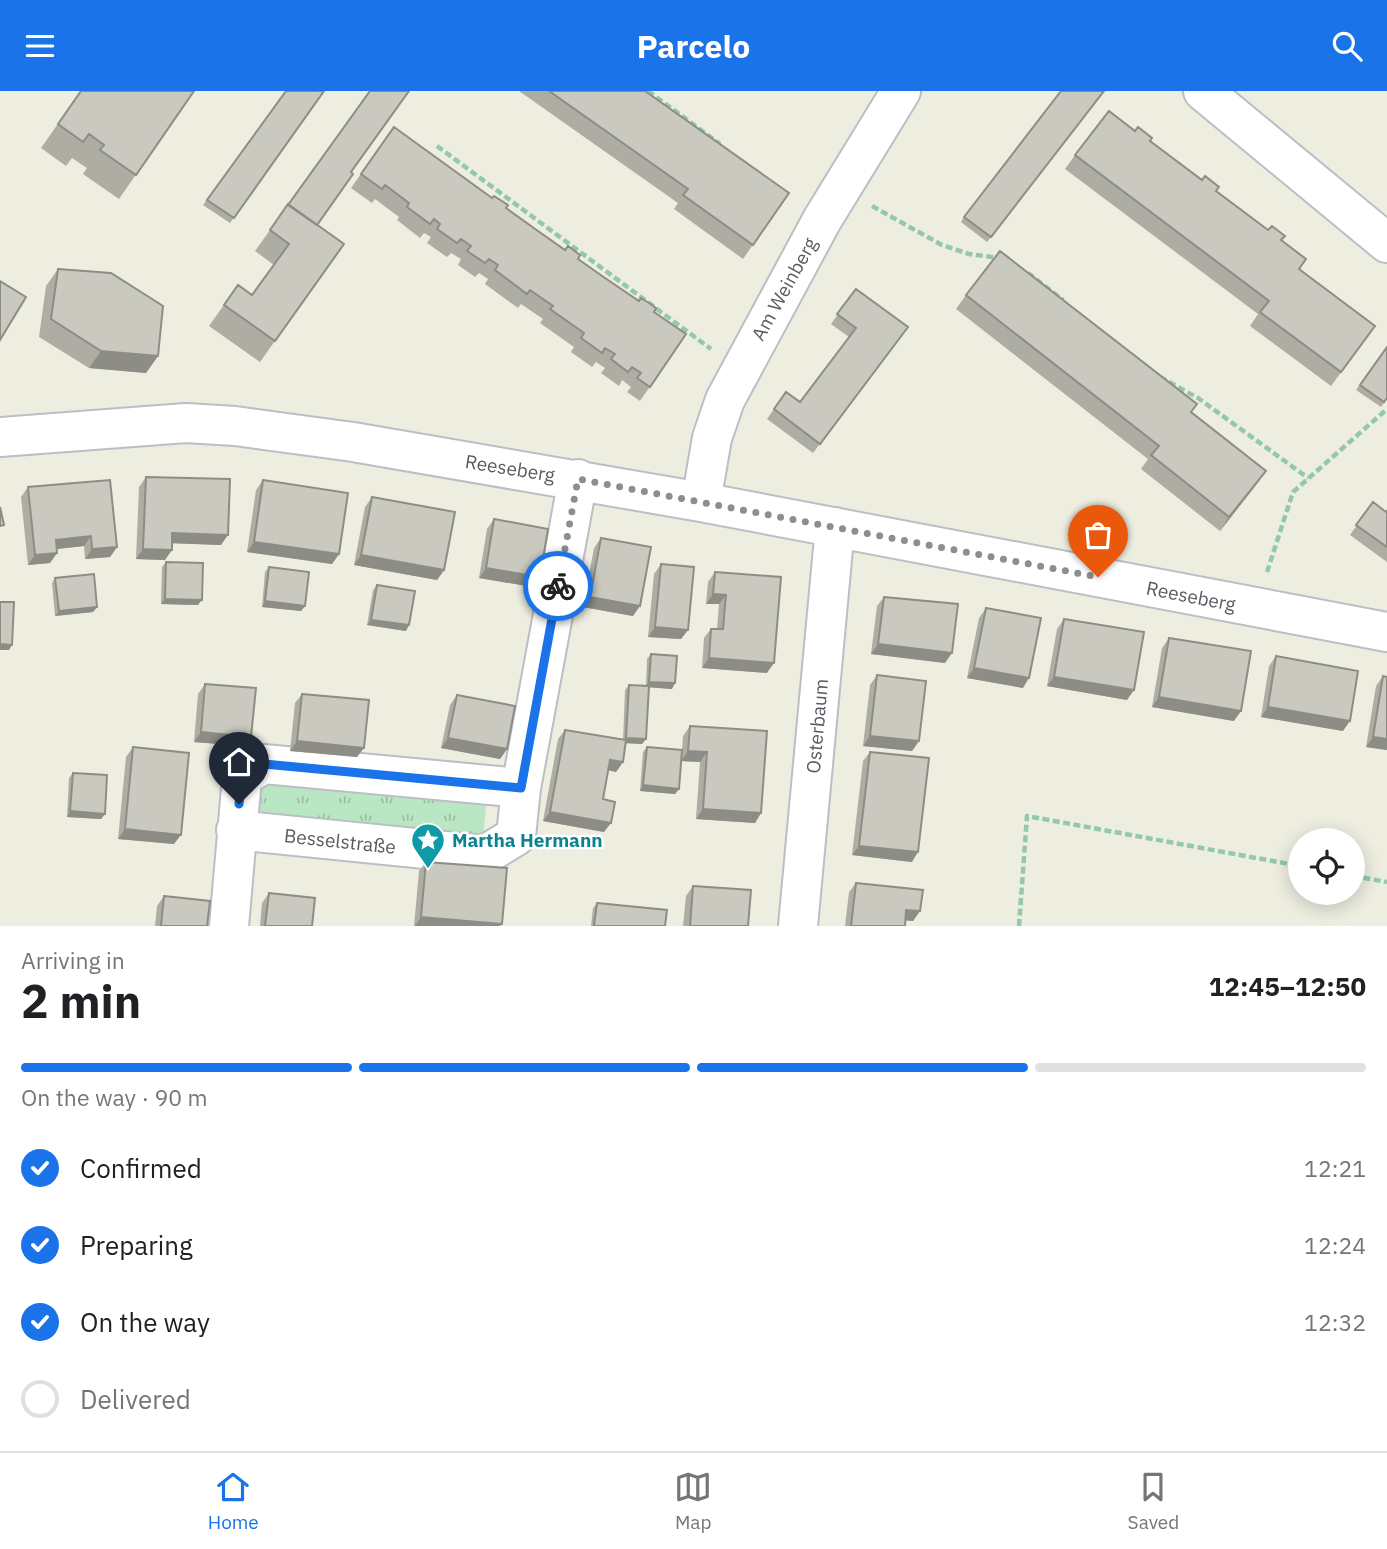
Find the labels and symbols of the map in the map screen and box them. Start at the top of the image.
street label: Am Weinberg [746,233,822,345]
street label: Reeseberg [463,449,557,487]
pin [1068,505,1128,577]
courier [523,551,593,621]
street label: Reeseberg [1144,576,1238,616]
street label: Osterbaum [801,678,833,774]
pin [209,732,269,804]
place icon: Martha Hermann [409,821,447,870]
street label: Besselstraße [283,823,397,859]
place label: Martha Hermann [452,828,603,852]

